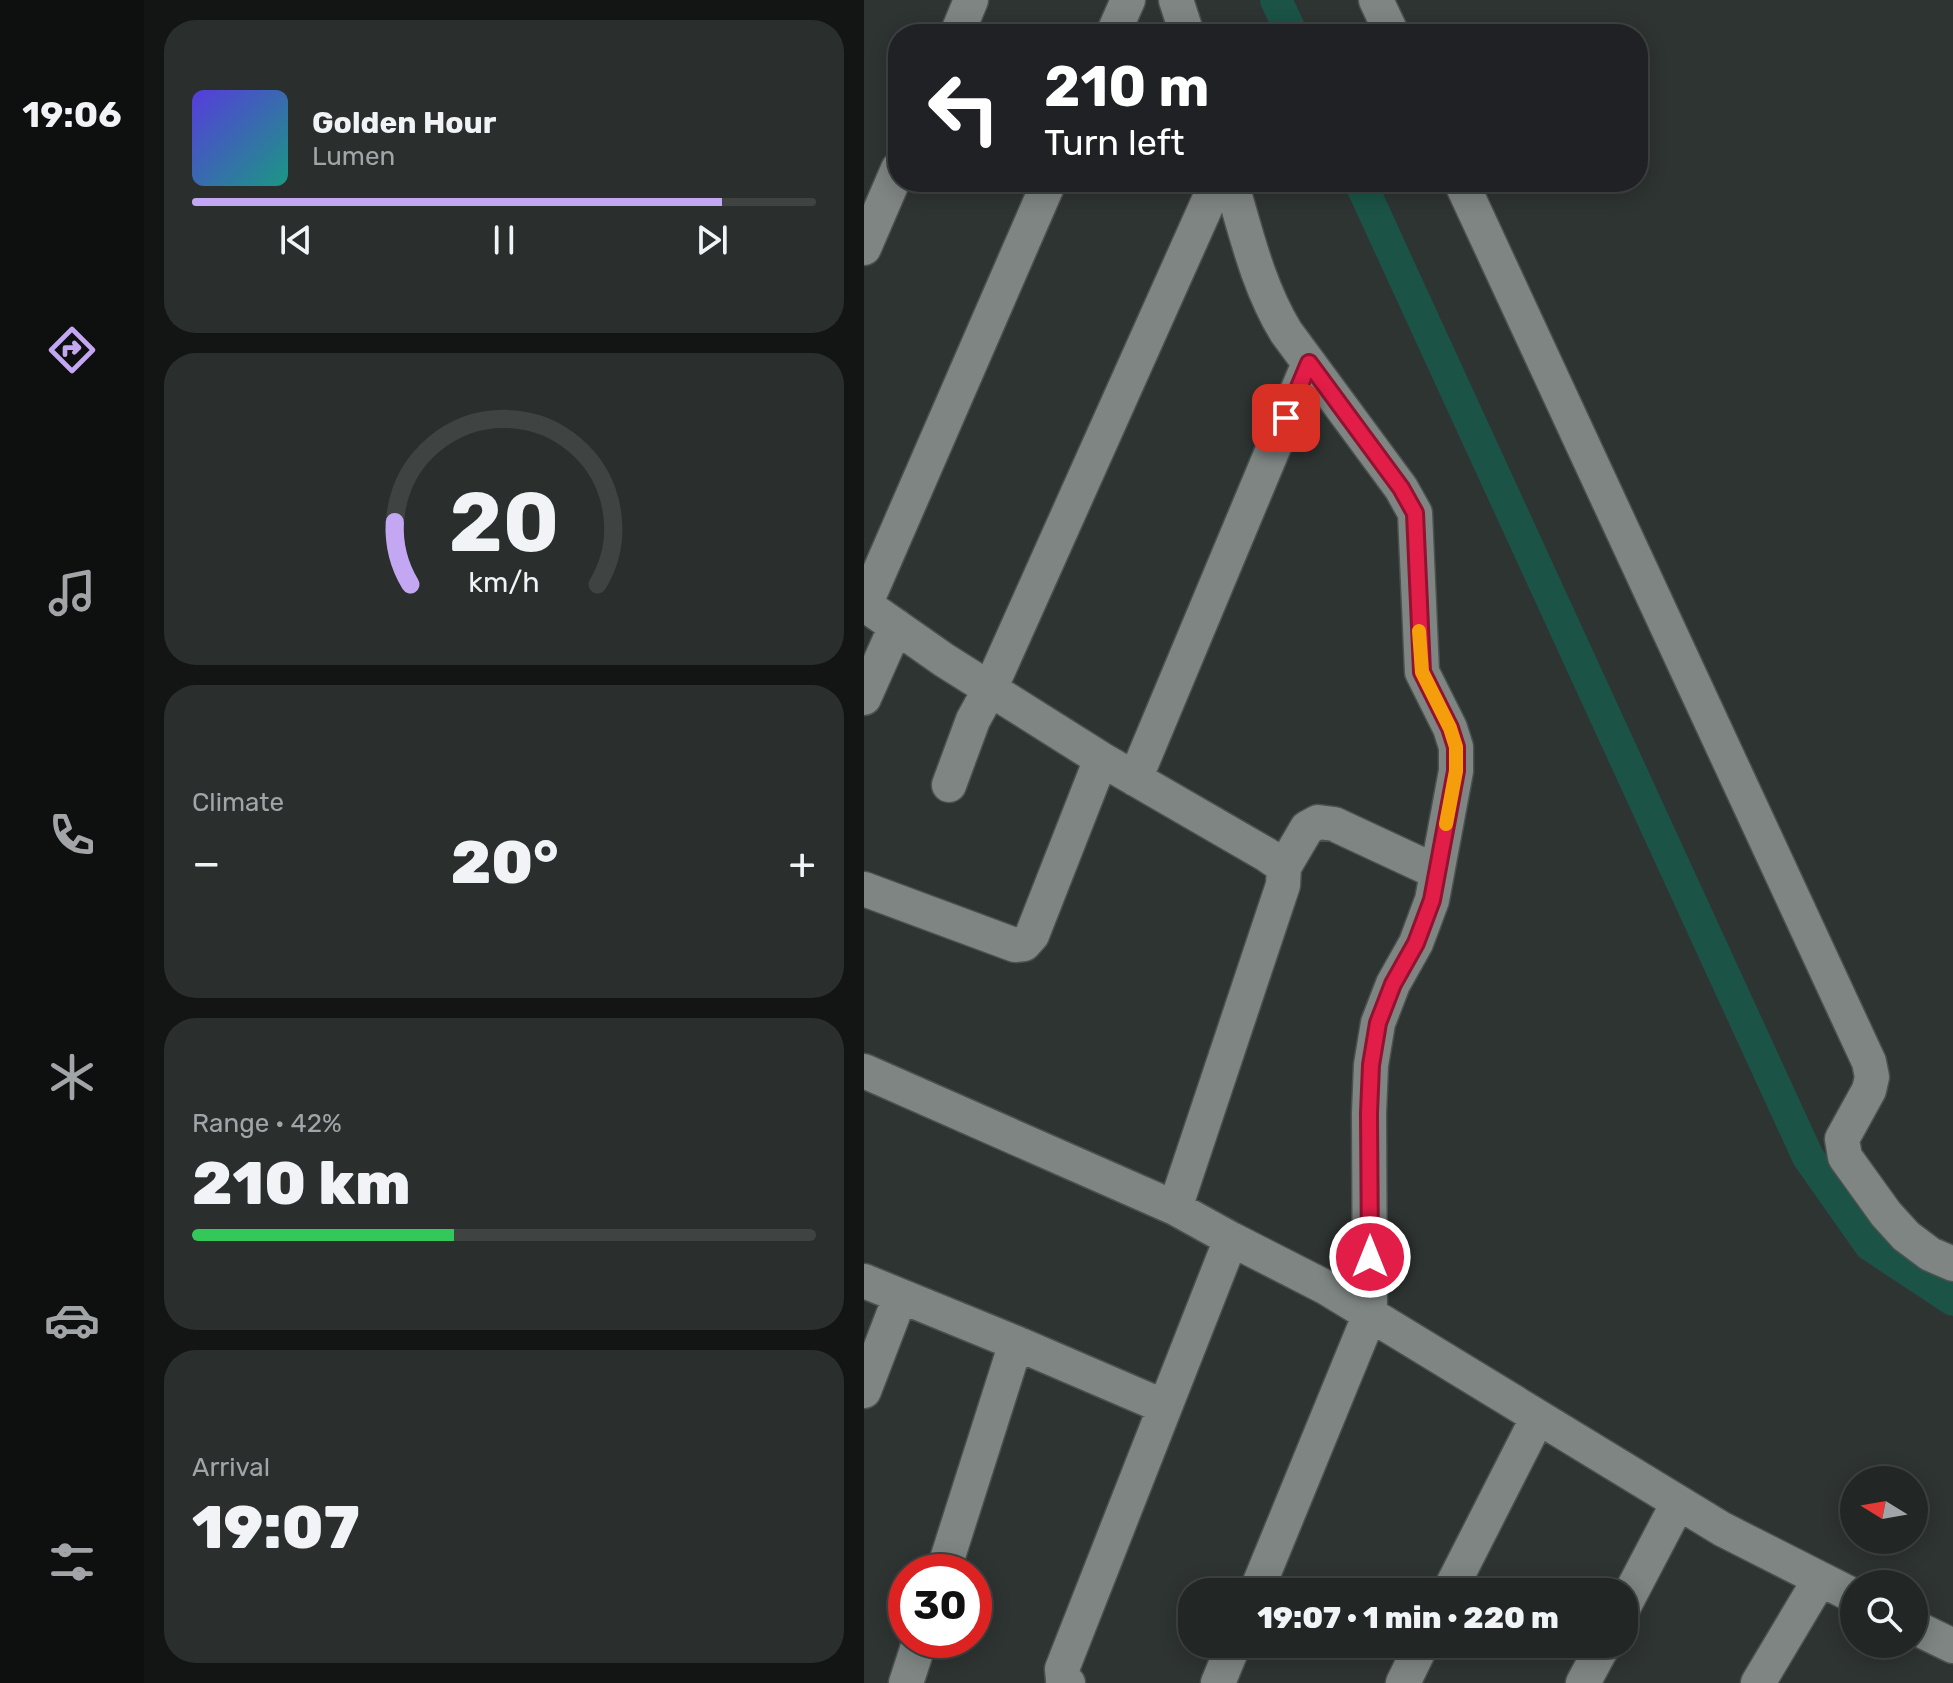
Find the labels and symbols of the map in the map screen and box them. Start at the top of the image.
pin [1252,384,1320,452]
position arrow [1328,1215,1412,1299]
north arrow [1840,1466,1928,1554]
speed limit sign: 30 [888,1554,992,1658]

